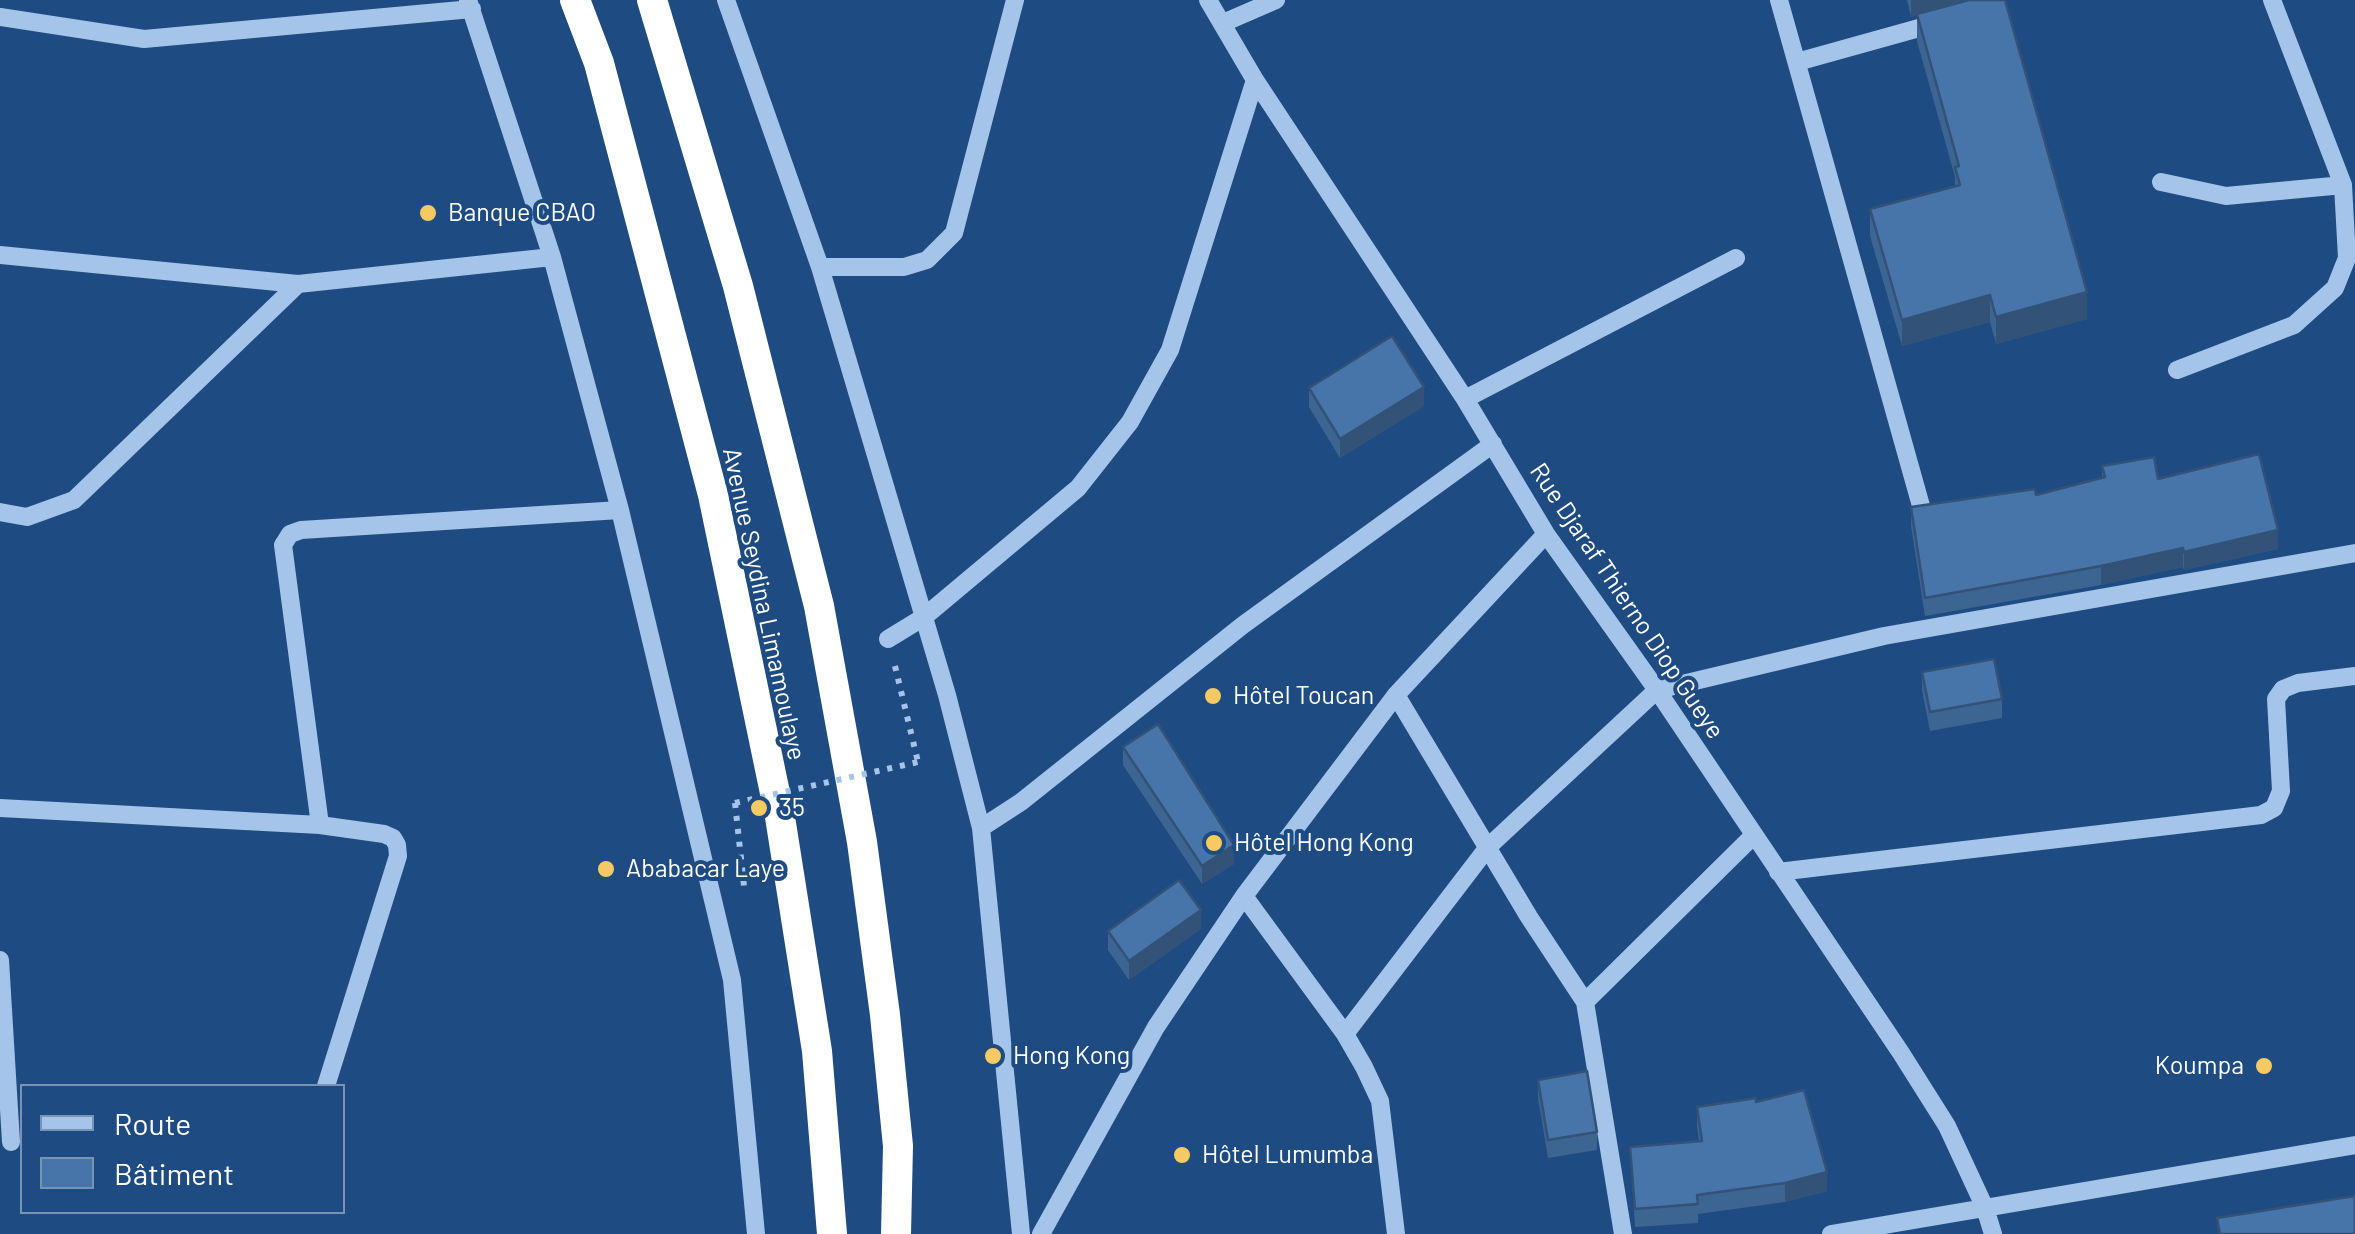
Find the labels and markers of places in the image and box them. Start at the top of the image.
place label: Banque CBAO [448,198,596,228]
marker: Banque CBAO [417,202,439,224]
place label: Hôtel Toucan [1233,681,1374,711]
marker: Hôtel Toucan [1202,685,1224,707]
place label: 35 [779,793,805,823]
marker: 35 [748,797,770,819]
place label: Hôtel Hong Kong [1234,828,1414,858]
marker: Hôtel Hong Kong [1203,832,1225,854]
place label: Ababacar Laye [626,854,785,884]
marker: Ababacar Laye [595,858,617,880]
place label: Hong Kong [1013,1041,1130,1071]
marker: Hong Kong [982,1045,1004,1067]
place label: Koumpa [2155,1051,2244,1081]
marker: Koumpa [2253,1055,2275,1077]
place label: Hôtel Lumumba [1202,1140,1373,1170]
marker: Hôtel Lumumba [1171,1144,1193,1166]

